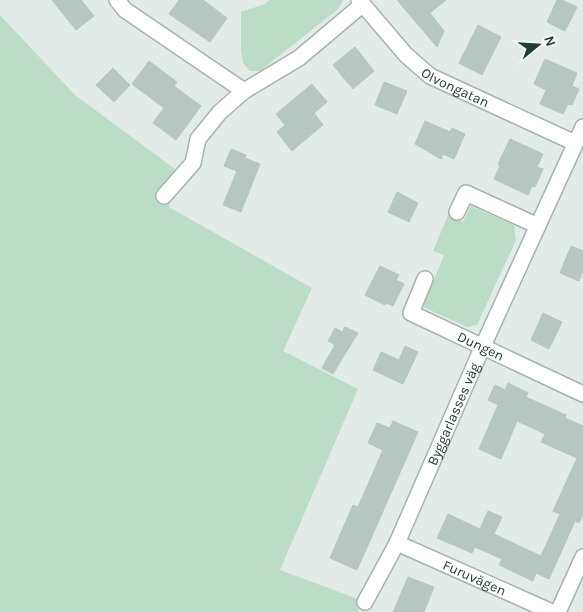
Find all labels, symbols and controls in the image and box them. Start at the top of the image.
north arrow [513,20,563,70]
text: N [540,34,560,49]
street label: Olvongatan [418,64,492,111]
street label: Dungen [455,328,507,364]
street label: Byggarlasses väg [423,360,483,468]
street label: Furuvägen [440,556,509,599]

